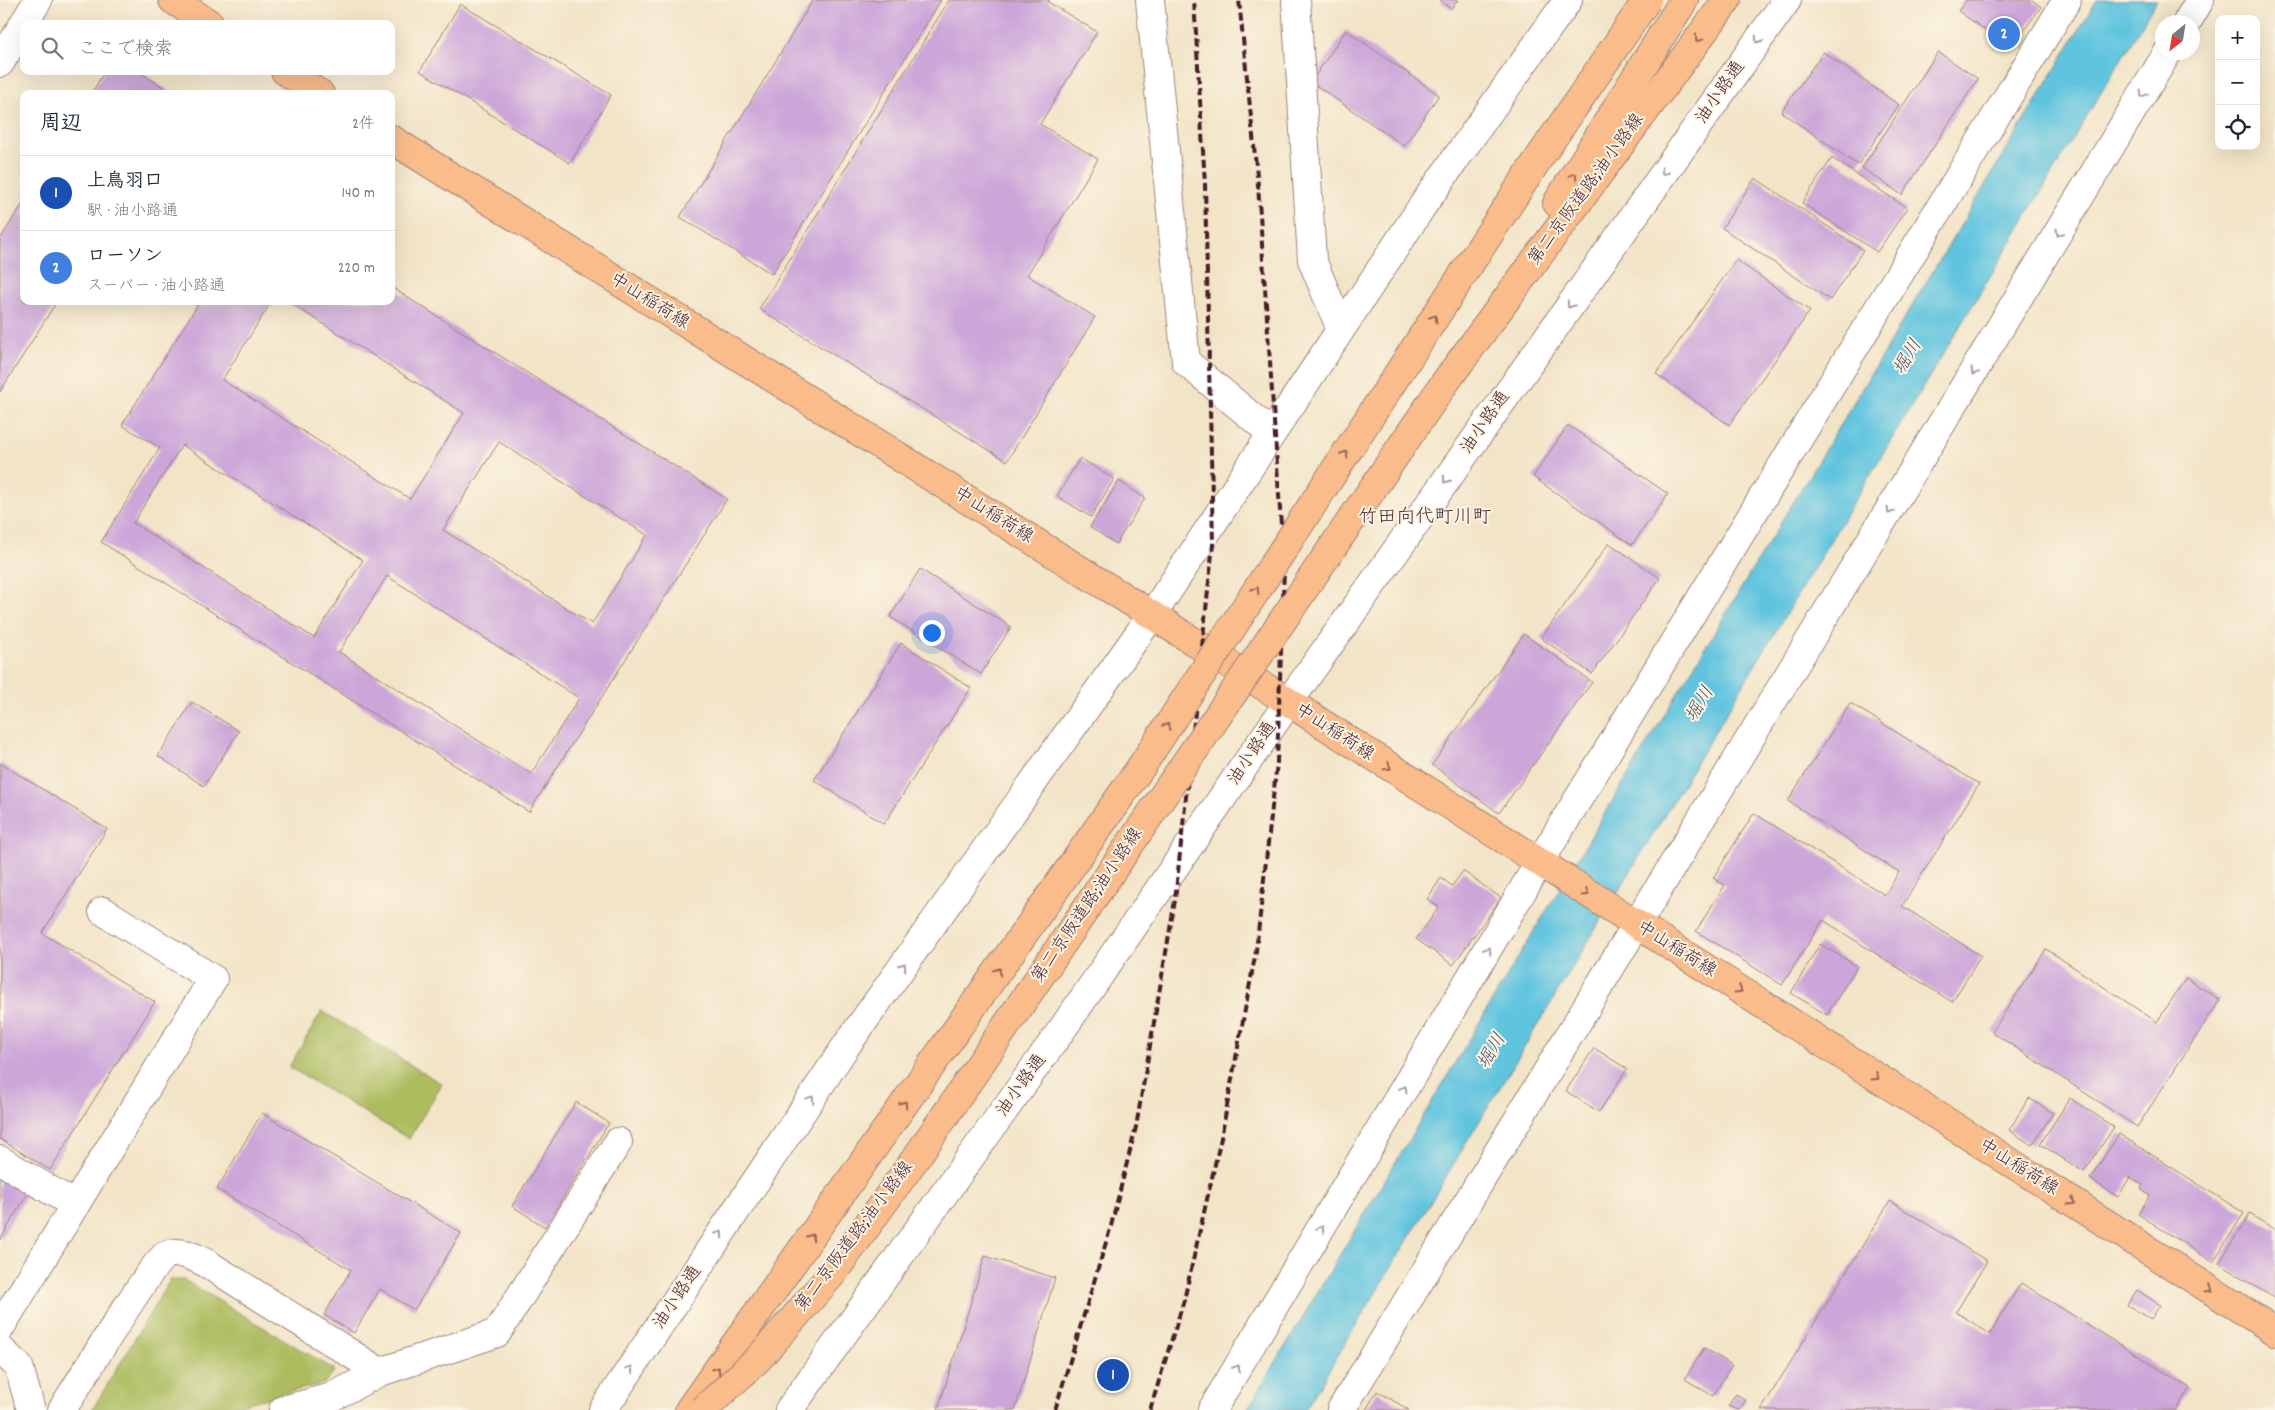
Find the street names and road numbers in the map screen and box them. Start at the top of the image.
street label: 油小路通 [1690,56,1752,130]
street label: 第二京阪道路;油小路線 [1523,109,1651,271]
street label: 中山稲荷線 [604,268,694,336]
street label: 油小路通 [1455,386,1517,460]
street label: 中山稲荷線 [948,482,1038,550]
street label: 中山稲荷線 [1289,698,1379,768]
street label: 油小路通 [1223,717,1283,791]
street label: 第二京阪道路;油小路線 [1027,823,1149,989]
street label: 中山稲荷線 [1631,916,1721,984]
street label: 油小路通 [991,1050,1053,1122]
street label: 中山稲荷線 [1973,1134,2063,1202]
street label: 第二京阪道路;油小路線 [790,1156,920,1318]
street label: 油小路通 [648,1261,708,1335]

